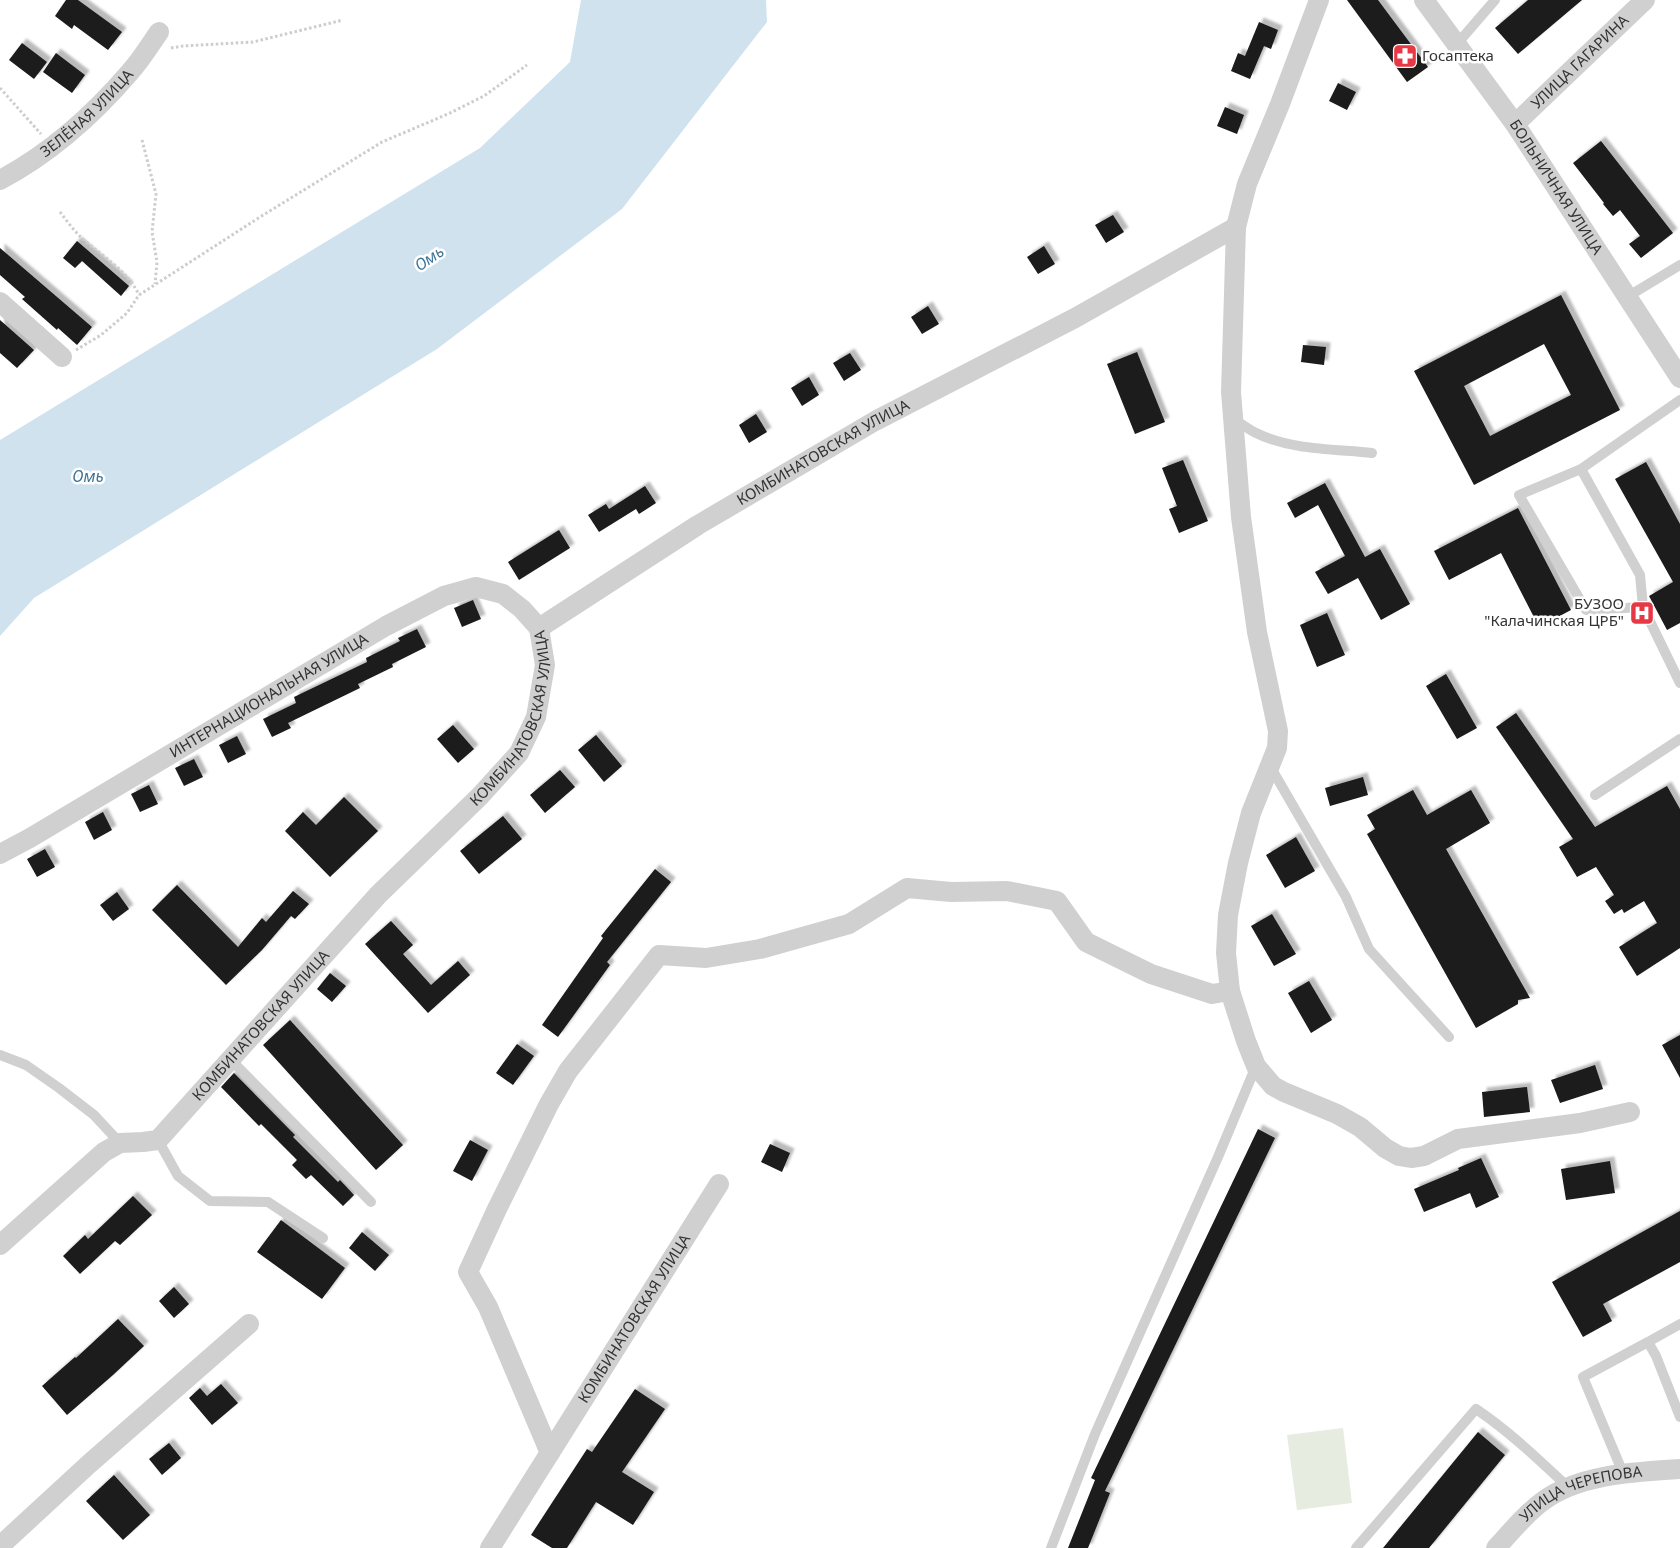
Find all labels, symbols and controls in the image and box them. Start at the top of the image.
street label: УЛИЦА ГАГАРИНА [1526,10,1633,113]
pharmacy icon: Госаптека [1392,43,1418,69]
place label: Госаптека [1422,45,1494,65]
street label: ЗЕЛЁНАЯ УЛИЦА [36,64,137,161]
street label: БОЛЬНИЧНАЯ УЛИЦА [1506,115,1608,258]
water label: Омь [410,240,448,276]
street label: КОМБИНАТОВСКАЯ УЛИЦА [733,394,913,509]
water label: Омь [72,465,104,487]
place label: БУЗОО "Калачинская ЦРБ" [1484,593,1624,630]
hospital icon: БУЗОО "Калачинская ЦРБ" [1629,600,1655,626]
street label: ИНТЕРНАЦИОНАЛЬНАЯ УЛИЦА [165,628,372,762]
street label: КОМБИНАТОВСКАЯ УЛИЦА [465,629,554,810]
street label: КОМБИНАТОВСКАЯ УЛИЦА [187,945,333,1104]
street label: КОМБИНАТОВСКАЯ УЛИЦА [573,1229,694,1406]
street label: УЛИЦА ЧЕРЕПОВА [1515,1461,1643,1526]

